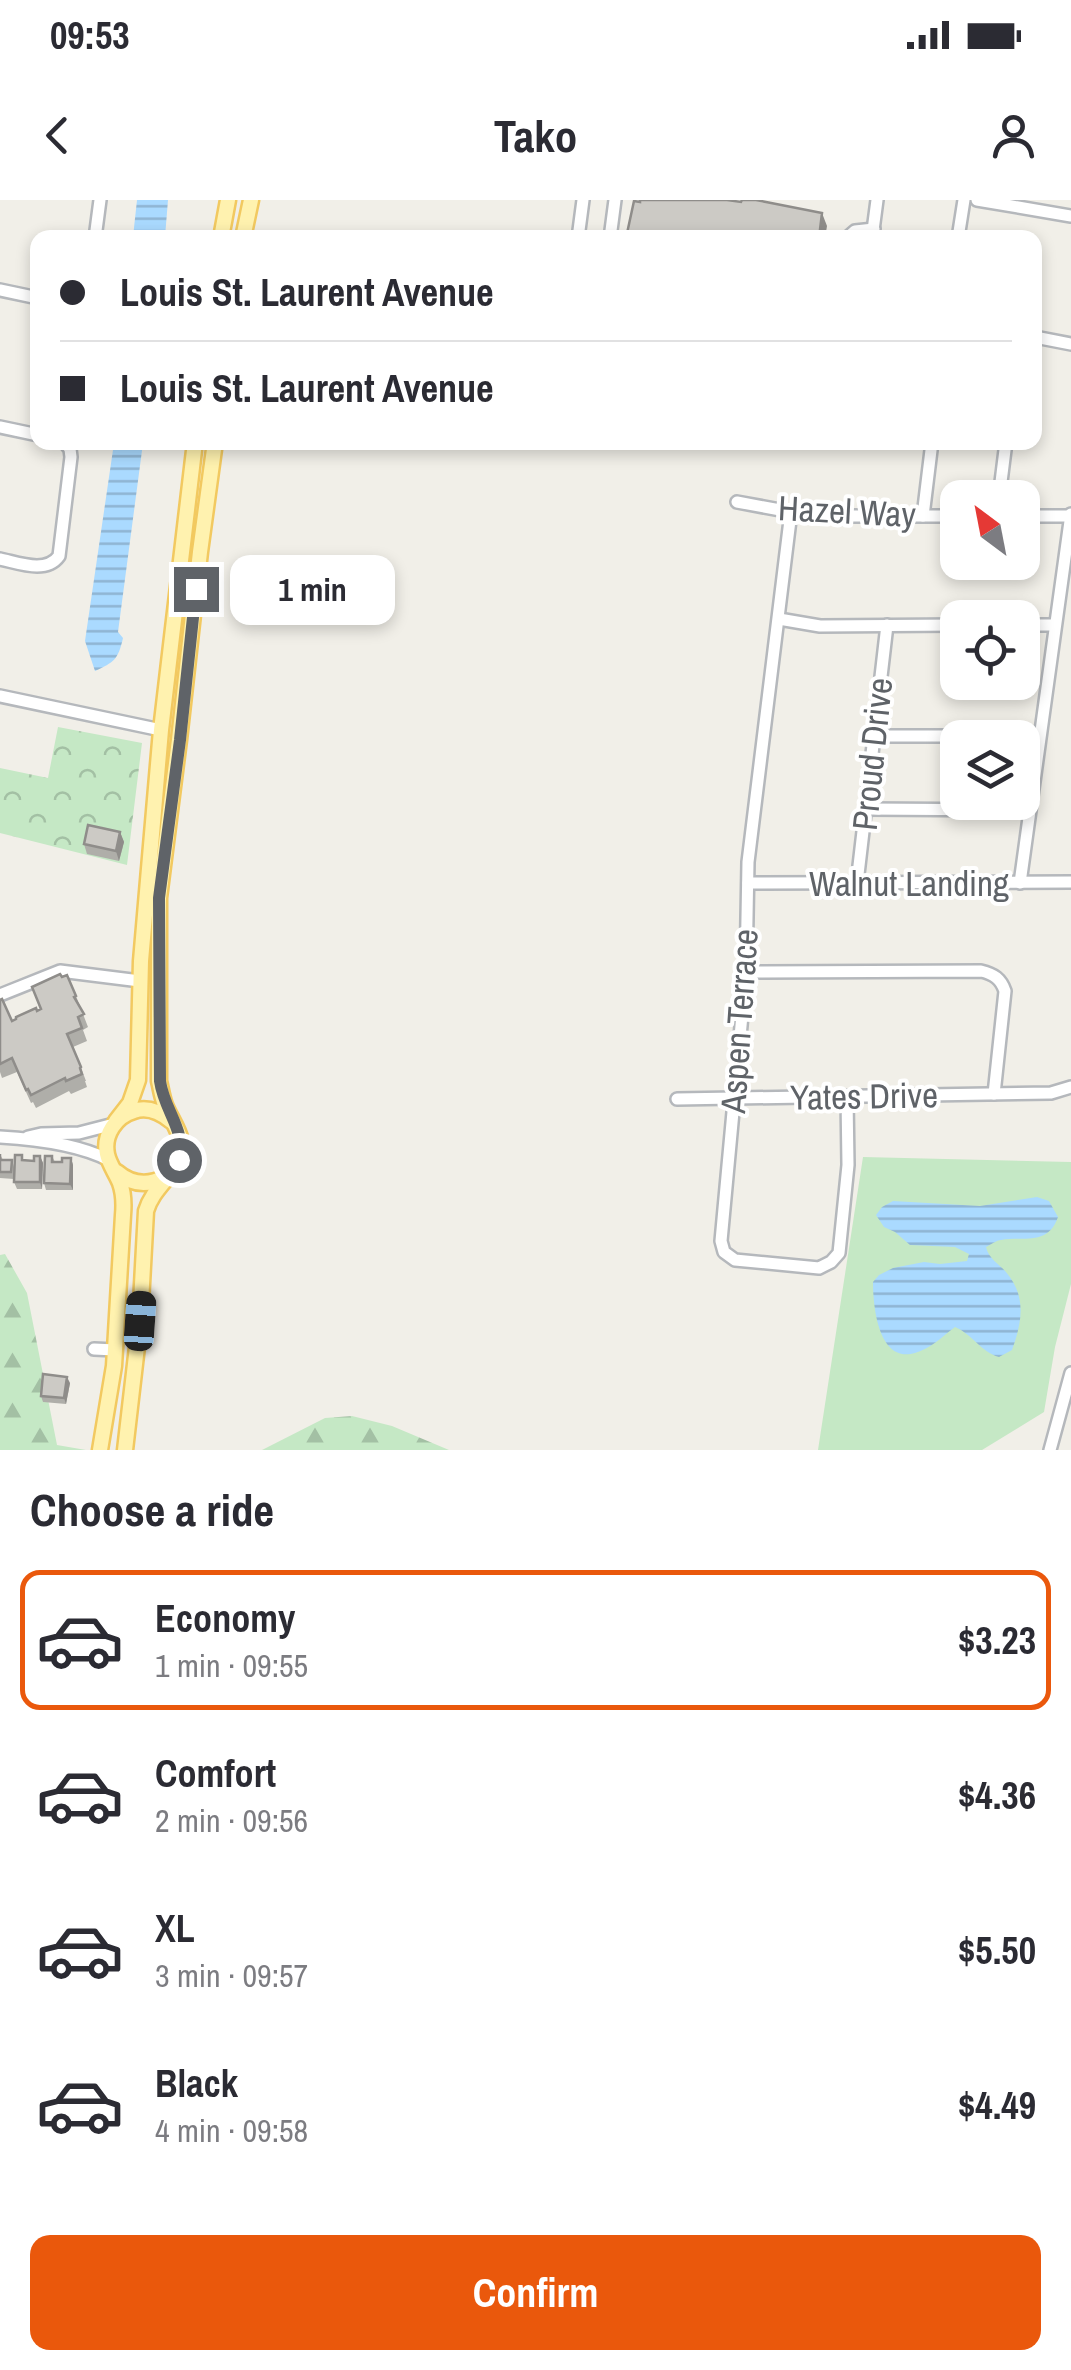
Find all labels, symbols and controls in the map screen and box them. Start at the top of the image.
text: 09:53 [50,10,130,61]
text: Tako [494,105,577,166]
icon: back [30,108,85,163]
icon: person [986,108,1041,163]
text: Louis St. Laurent Avenue [120,267,493,318]
text: Louis St. Laurent Avenue [120,363,493,414]
north arrow [940,480,1040,580]
map controls [940,480,1040,820]
street label: Hazel Way [777,484,918,538]
callout: 1 min [231,554,396,624]
route end [174,567,219,612]
text: 1 min [278,568,347,611]
button: locate [940,600,1040,700]
street label: Proud Drive [841,675,903,833]
button: layers [940,720,1040,820]
street label: Walnut Landing [809,860,1009,907]
street label: Aspen Terrace [709,927,769,1116]
street label: Yates Drive [790,1071,938,1121]
route start [157,1138,202,1183]
car [123,1290,157,1352]
text: Choose a ride [30,1479,274,1540]
text: Economy [155,1593,295,1644]
icon: car [35,1595,125,1685]
text: $3.23 [958,1615,1036,1666]
text: 1 min · 09:55 [155,1644,308,1687]
text: Comfort [155,1748,276,1799]
icon: car [35,1750,125,1840]
text: $4.36 [958,1770,1036,1821]
text: 2 min · 09:56 [155,1799,308,1842]
text: XL [155,1903,195,1954]
icon: car [35,1905,125,1995]
text: $5.50 [958,1925,1036,1976]
text: 3 min · 09:57 [155,1954,308,1997]
text: Black [155,2058,238,2109]
icon: car [35,2060,125,2150]
text: $4.49 [958,2080,1036,2131]
text: 4 min · 09:58 [155,2109,308,2152]
button: Confirm [30,2235,1041,2350]

